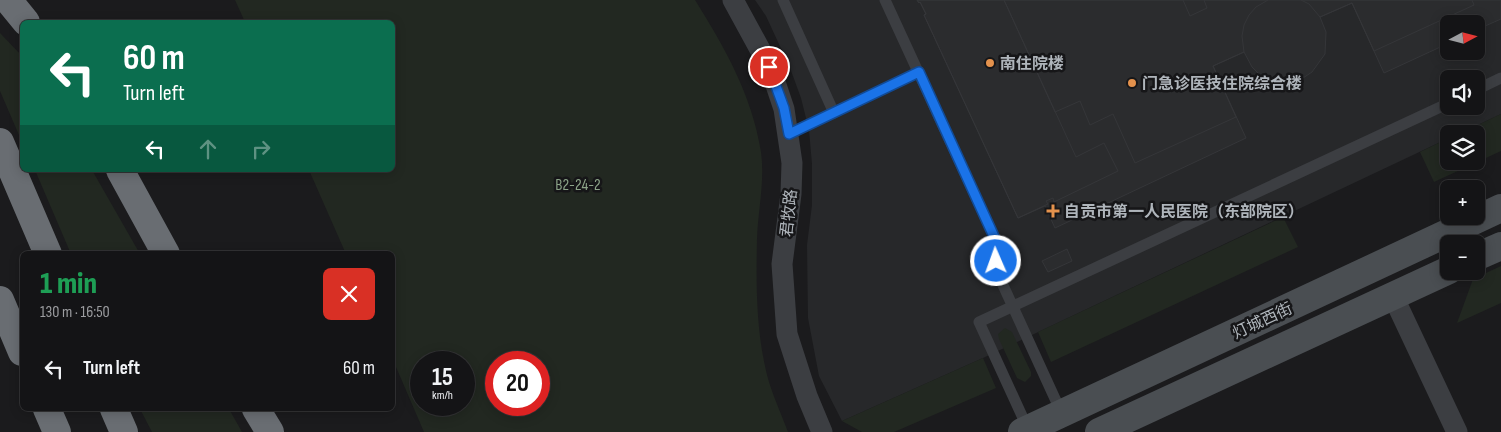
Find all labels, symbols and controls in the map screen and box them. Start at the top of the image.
north arrow [1440,15,1485,60]
map controls [1440,15,1485,280]
text: 60 m [123,37,185,80]
icon: left [40,40,105,105]
pin [748,46,790,88]
icon: arrive [755,53,783,81]
place label: 南住院楼 [1000,55,1064,74]
marker: 南住院楼 [984,57,996,69]
button: sound [1440,70,1485,115]
place label: 门急诊医技住院综合楼 [1142,75,1302,94]
marker: 门急诊医技住院综合楼 [1126,77,1138,89]
text: Turn left [123,80,185,107]
button: layers [1440,125,1485,170]
icon: left [141,135,169,163]
icon: ahead [194,135,222,163]
icon: right [247,135,275,163]
park label: B2-24-2 [555,176,601,195]
button: + [1440,180,1485,225]
street label: 君牧路 [778,188,801,238]
place label: 自贡市第一人民医院（东部院区） [1064,203,1304,222]
marker: 自贡市第一人民医院（东部院区） [1046,204,1060,218]
position arrow [969,234,1021,286]
button: − [1440,235,1485,280]
text: 1 min [40,266,97,302]
button: close [323,268,375,320]
street label: 灯城西街 [1230,299,1296,343]
text: 130 m · 16:50 [40,303,110,322]
speed limit sign: 20 [485,351,550,416]
icon: left [40,355,68,383]
text: Turn left [83,357,140,380]
text: 60 m [343,357,375,380]
text: 15 [432,362,453,393]
text: km/h [432,388,453,403]

